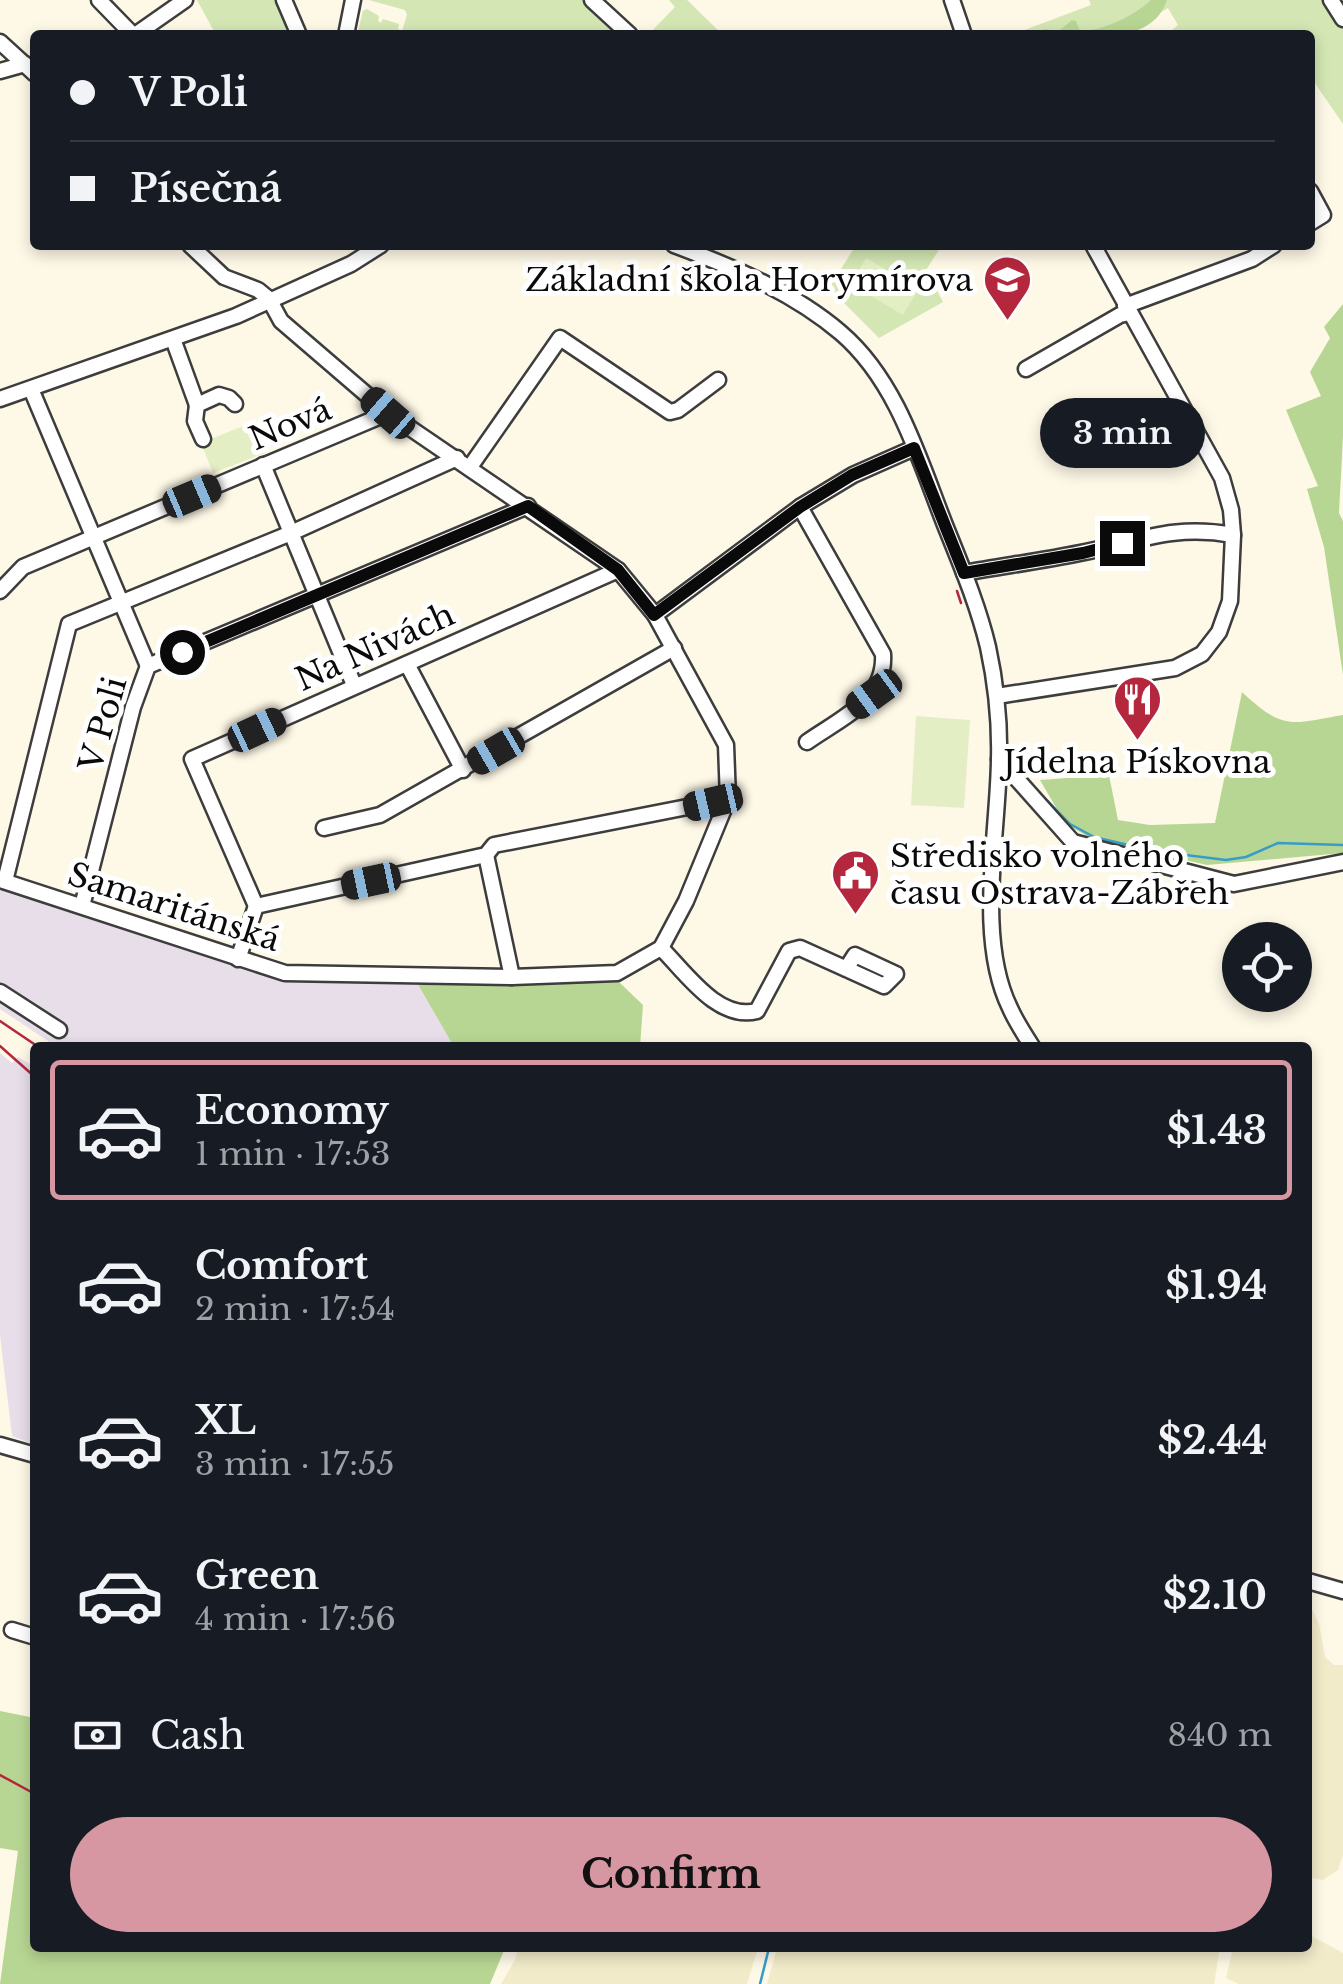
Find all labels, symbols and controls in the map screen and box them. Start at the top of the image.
text: V Poli [130,69,248,116]
text: Písečná [130,165,282,212]
school or university icon: Základní škola Horymírova [982,254,1034,322]
place label: Základní škola Horymírova [525,260,973,300]
car [356,382,420,444]
street label: Nová [243,389,337,459]
callout: 3 min [1040,398,1204,468]
text: 3 min [1073,413,1172,453]
car [159,470,225,522]
route end [1100,521,1145,566]
street label: Na Nivách [289,594,461,700]
route start [160,630,205,675]
car [841,664,907,724]
street label: V Poli [70,672,136,777]
restaurant icon: Jídelna Pískovna [1111,674,1163,742]
car [223,704,291,756]
car [463,723,529,779]
place label: Jídelna Pískovna [999,742,1271,782]
car [680,781,746,823]
place label: Středisko volného času Ostrava-Zábřeh [890,836,1229,913]
public building icon: Středisko volného času Ostrava-Zábřeh [829,848,881,916]
street label: Samaritánská [63,854,285,960]
car [339,860,403,902]
map controls [1222,922,1312,1012]
button: locate [1222,922,1312,1012]
icon: car [75,1085,165,1175]
text: Economy [195,1087,389,1134]
text: $1.43 [1167,1107,1267,1154]
text: 1 min · 17:53 [195,1134,391,1174]
icon: car [75,1240,165,1330]
text: Comfort [195,1242,368,1289]
text: $1.94 [1165,1262,1267,1309]
text: 2 min · 17:54 [195,1289,395,1329]
icon: car [75,1395,165,1485]
text: XL [195,1397,256,1444]
text: $2.44 [1157,1417,1267,1464]
text: 3 min · 17:55 [195,1444,395,1484]
icon: car [75,1550,165,1640]
text: Green [195,1552,319,1599]
text: $2.10 [1163,1572,1267,1619]
text: 4 min · 17:56 [195,1599,396,1639]
icon: cash [70,1708,125,1763]
text: Cash [150,1712,245,1759]
text: 840 m [1168,1715,1272,1755]
button: Confirm [70,1817,1272,1932]

